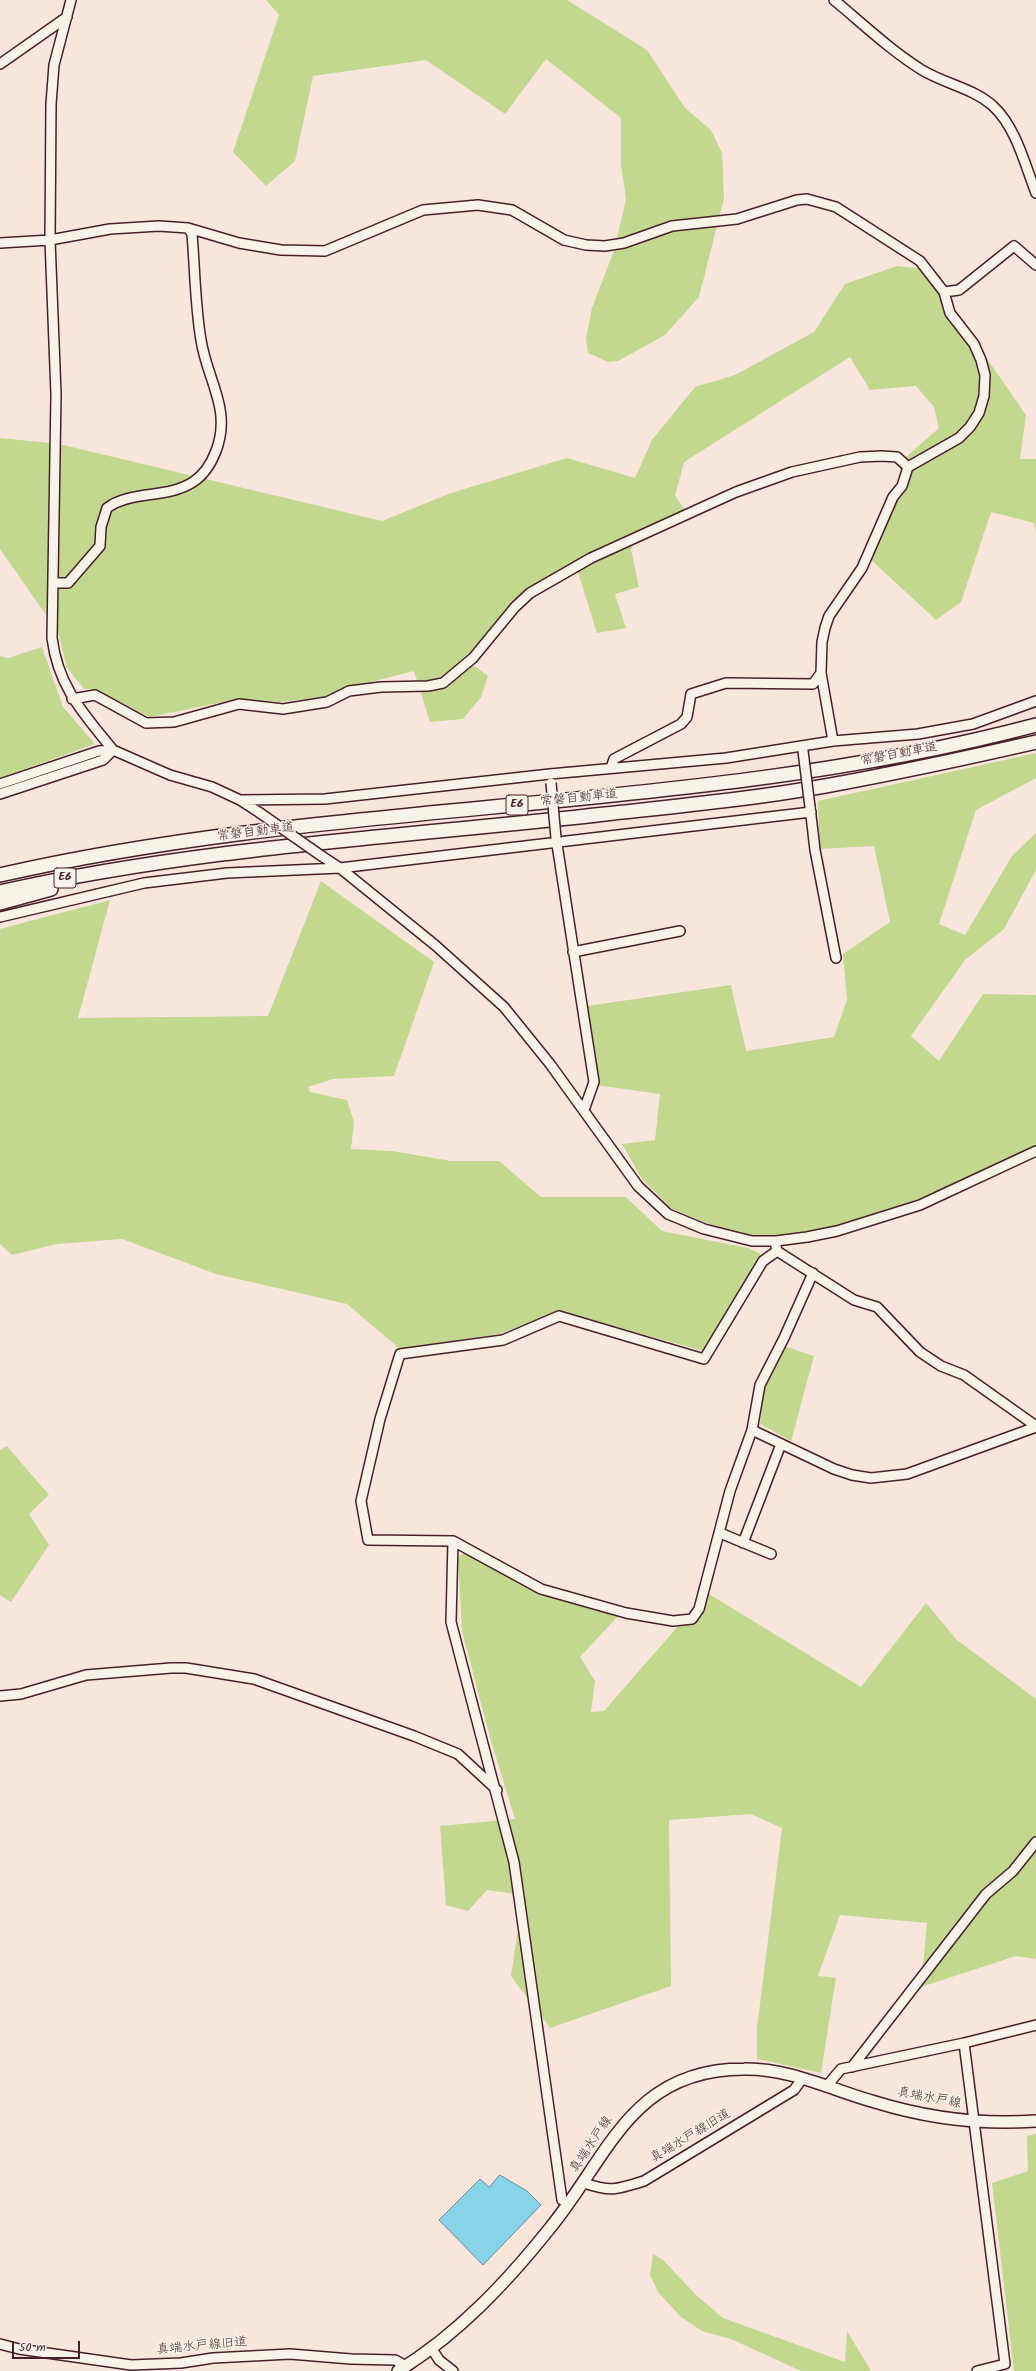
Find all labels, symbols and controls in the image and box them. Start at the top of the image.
street label: 常磐自動車道 [859,740,939,770]
street label: 常磐自動車道 [539,787,619,811]
road number: E6 [506,795,528,815]
street label: 常磐自動車道 [216,821,296,845]
road number: E6 [54,868,76,888]
street label: 真端水戸線 [896,2085,962,2113]
street label: 真端水戸線旧道 [648,2107,734,2167]
street label: 真端水戸線 [567,2114,617,2176]
scale bar [14,2333,82,2359]
street label: 真端水戸線旧道 [156,2335,248,2359]
text: 50 m [19,2338,46,2357]

